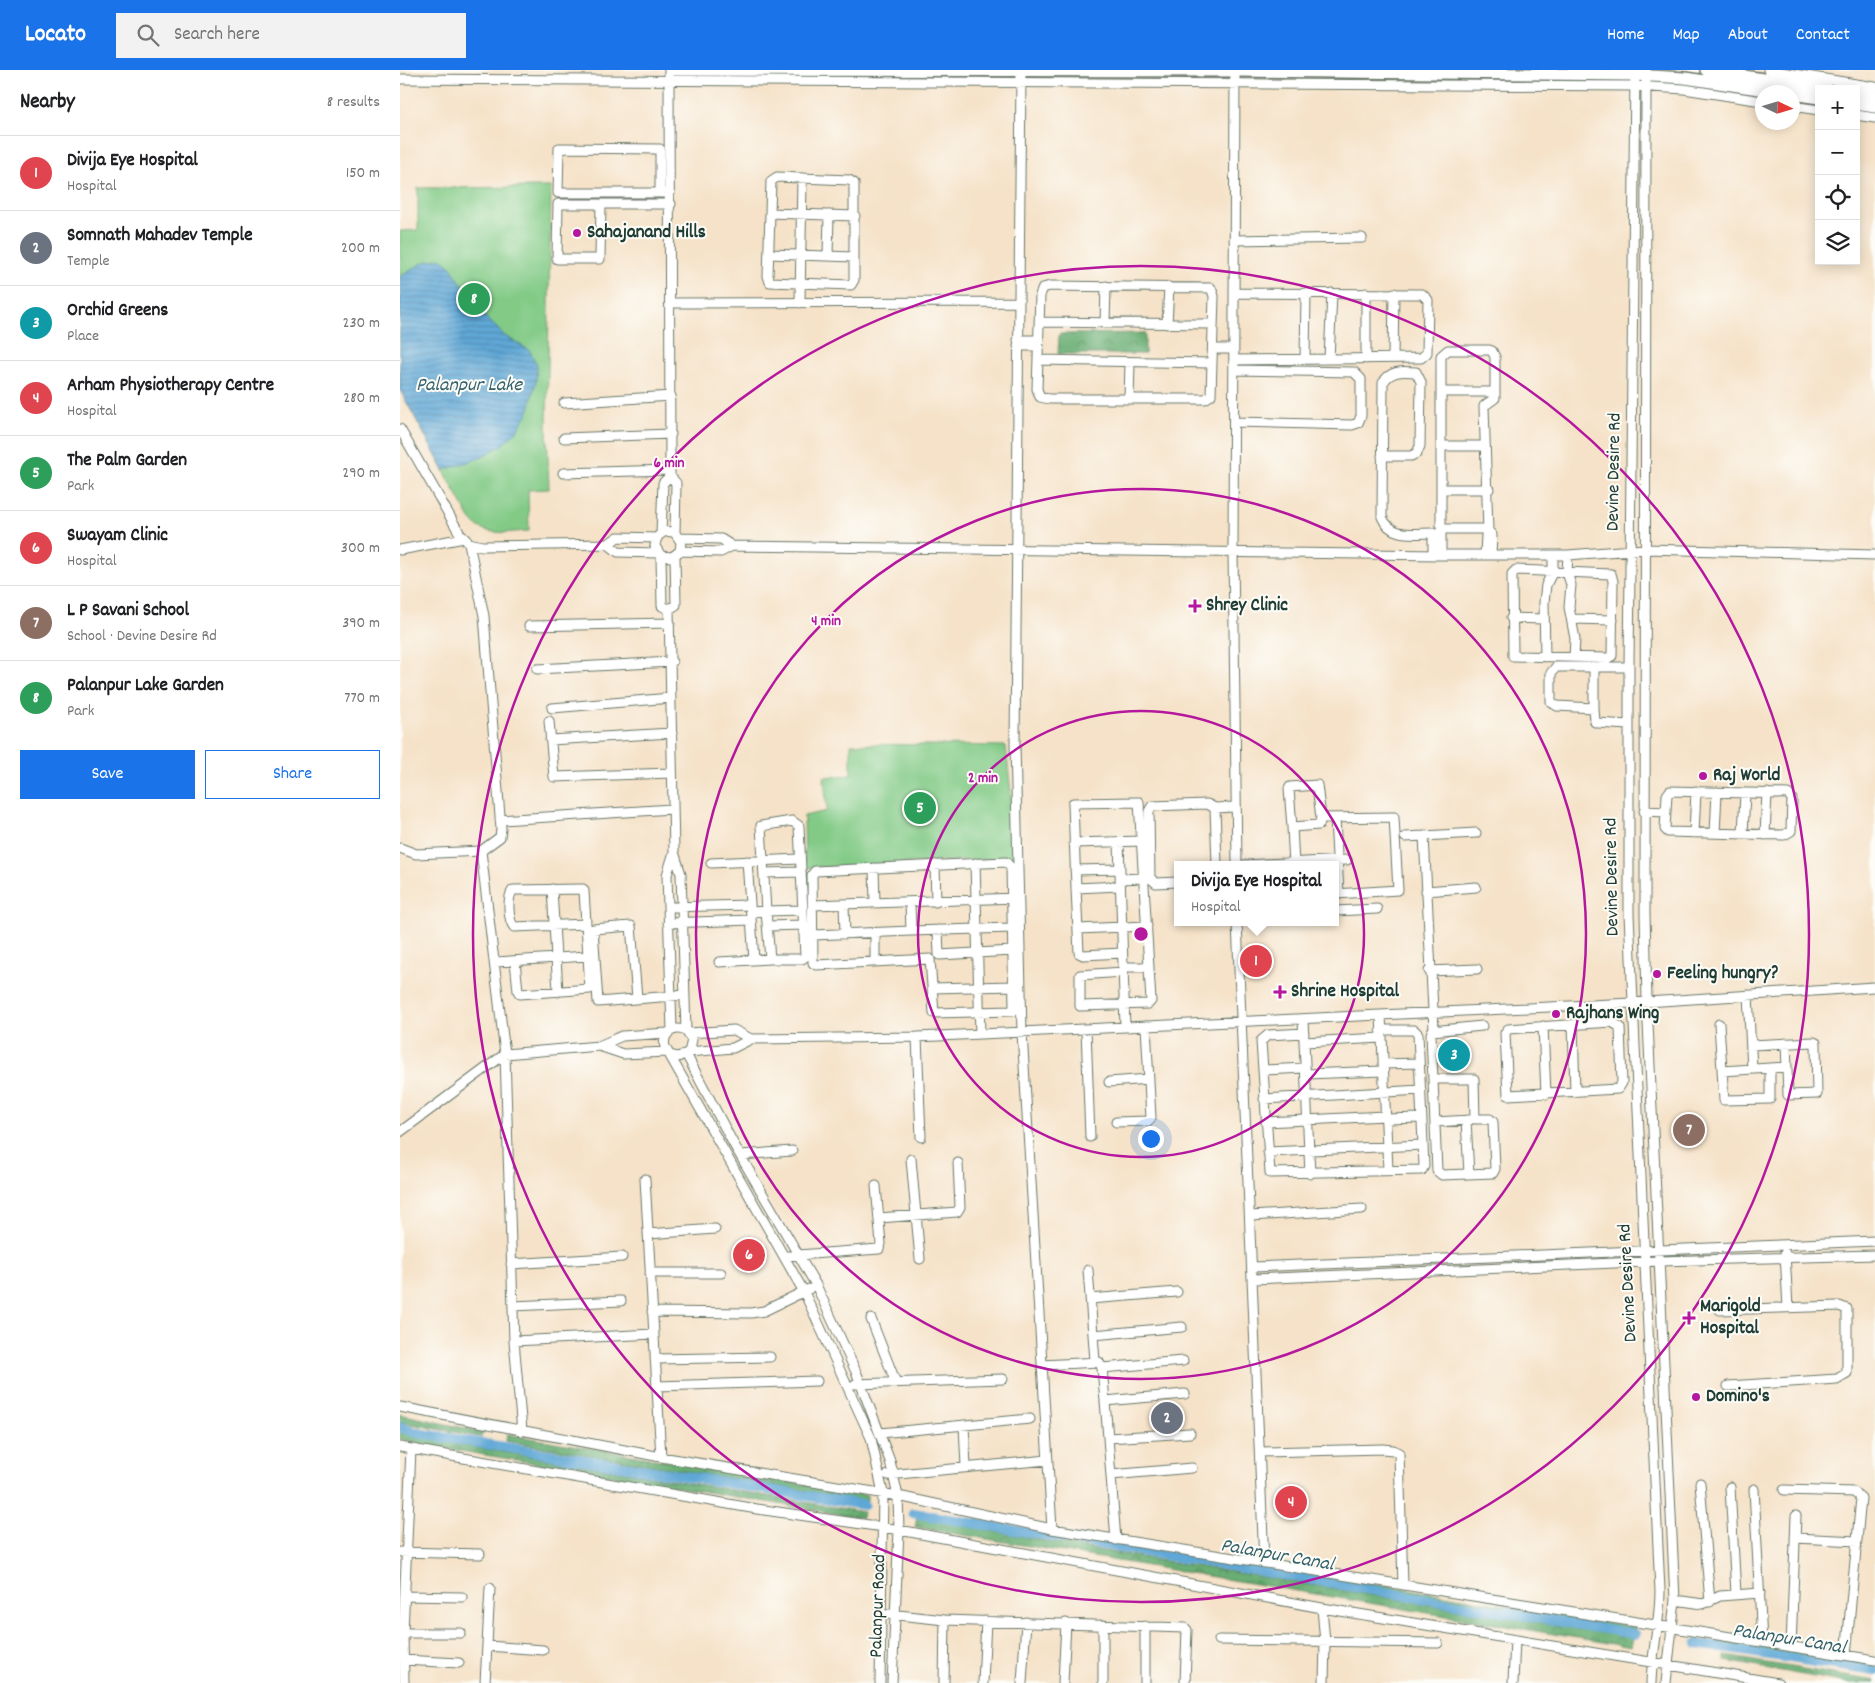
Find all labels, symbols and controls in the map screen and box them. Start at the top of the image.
search box [116,13,466,58]
text: Locato [25,18,86,52]
icon: search [134,21,162,49]
text: Search here [174,22,260,49]
text: Home [1607,23,1644,48]
text: Map [1672,23,1700,48]
text: About [1728,23,1768,48]
text: Contact [1796,23,1850,48]
north arrow [1755,85,1800,130]
map controls [1815,85,1860,265]
button: + [1815,85,1860,130]
text: Nearby [20,88,75,118]
text: 8 results [327,91,380,114]
button: − [1815,130,1860,175]
text: Divija Eye Hospital [67,148,198,175]
text: 1 [34,162,38,185]
text: 150 m [346,162,380,185]
text: Hospital [67,175,117,198]
button: locate [1815,175,1860,220]
place label: Sahajanand Hills [587,220,706,247]
button: layers [1815,220,1860,265]
text: Somnath Mahadev Temple [67,223,253,250]
marker: Sahajanand Hills [571,227,583,239]
text: 2 [33,237,40,260]
text: 200 m [341,237,380,260]
text: Temple [67,250,110,273]
pin: 8 [458,280,490,318]
text: Orchid Greens [67,298,168,325]
text: 3 [32,312,40,335]
text: 230 m [343,312,380,335]
text: Place [67,325,99,348]
water label: Palanpur Lake [416,372,523,400]
text: Arham Physiotherapy Centre [67,373,274,400]
text: 4 [33,387,39,410]
text: 280 m [343,387,380,410]
text: Hospital [67,400,117,423]
street label: Devine Desire Rd [1600,412,1630,532]
text: The Palm Garden [67,448,187,475]
text: 6 min [654,453,684,475]
text: 5 [32,462,40,485]
text: 290 m [342,462,380,485]
text: Park [67,475,94,498]
text: Swayam Clinic [67,523,168,550]
text: 6 [32,537,40,560]
text: 300 m [341,537,380,560]
text: Hospital [67,550,117,573]
place label: Shrey Clinic [1206,593,1288,620]
text: L P Savani School [67,598,189,625]
marker: Shrey Clinic [1188,599,1202,613]
text: 4 min [811,611,841,633]
text: 7 [33,612,39,635]
text: 390 m [342,612,380,635]
text: School · Devine Desire Rd [67,625,217,648]
text: Palanpur Lake Garden [67,673,224,700]
text: 8 [33,687,39,710]
text: 770 m [344,687,380,710]
text: Park [67,700,94,723]
button: Save [20,750,195,799]
button: Share [205,750,380,799]
place label: Raj World [1713,763,1780,790]
text: 2 min [968,768,998,790]
marker: Raj World [1697,770,1709,782]
pin: 5 [904,789,936,827]
street label: Devine Desire Rd [1598,817,1628,937]
popup [1174,861,1339,926]
text: Divija Eye Hospital [1191,869,1322,896]
text: Hospital [1191,896,1241,919]
centre of rings [1132,925,1150,943]
pin: 1 [1240,942,1272,980]
place label: Feeling hungry? [1667,961,1778,988]
marker: Feeling hungry? [1651,968,1663,980]
place label: Shrine Hospital [1291,979,1399,1006]
marker: Shrine Hospital [1273,985,1287,999]
place label: Rajhans Wing [1566,1001,1659,1028]
marker: Rajhans Wing [1550,1008,1562,1020]
pin: 3 [1438,1036,1470,1074]
pin: 7 [1673,1111,1705,1149]
your location [1138,1126,1164,1152]
street label: Devine Desire Rd [1612,1223,1646,1343]
pin: 6 [733,1236,765,1274]
place label: Marigold Hospital [1700,1294,1761,1343]
marker: Marigold Hospital [1682,1311,1696,1325]
place label: Domino's [1706,1384,1770,1411]
marker: Domino's [1690,1391,1702,1403]
pin: 2 [1151,1399,1183,1437]
pin: 4 [1275,1483,1307,1521]
water label: Palanpur Canal [1218,1532,1338,1580]
street label: Palanpur Road [864,1554,894,1658]
water label: Palanpur Canal [1730,1617,1850,1663]

